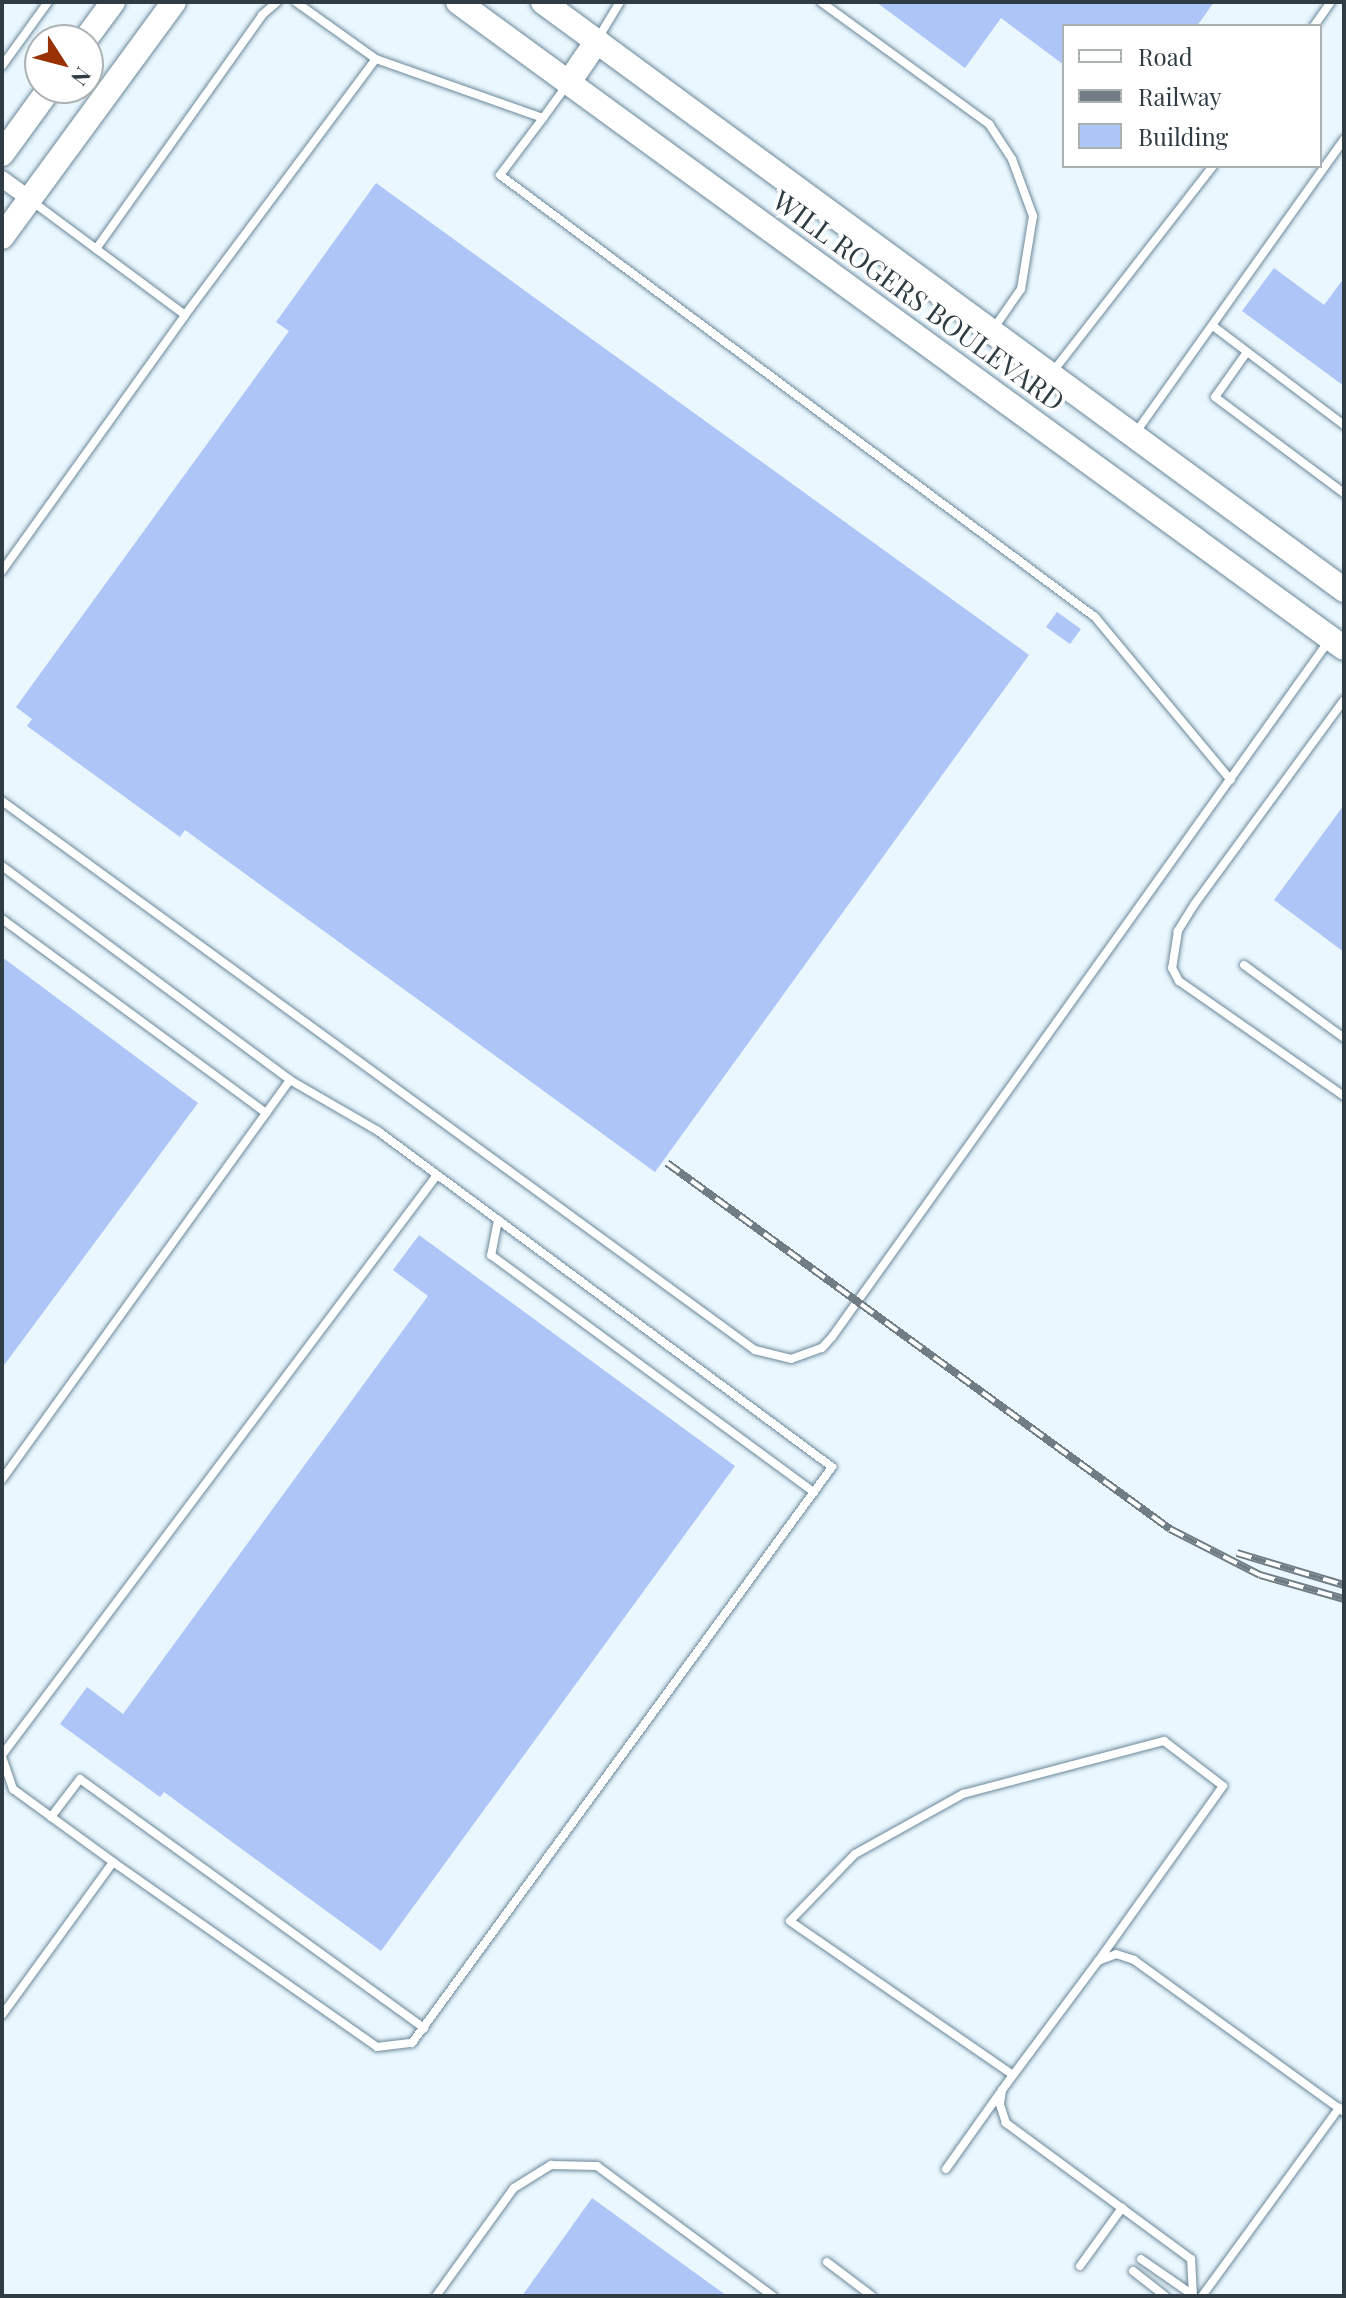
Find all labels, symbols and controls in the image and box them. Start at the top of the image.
north arrow [24,24,104,104]
legend [1062,24,1322,168]
text: Road [1138,40,1193,72]
text: N [65,62,99,92]
text: Railway [1138,80,1222,112]
text: Building [1138,120,1228,152]
street label: WILL ROGERS BOULEVARD [767,183,1071,417]

